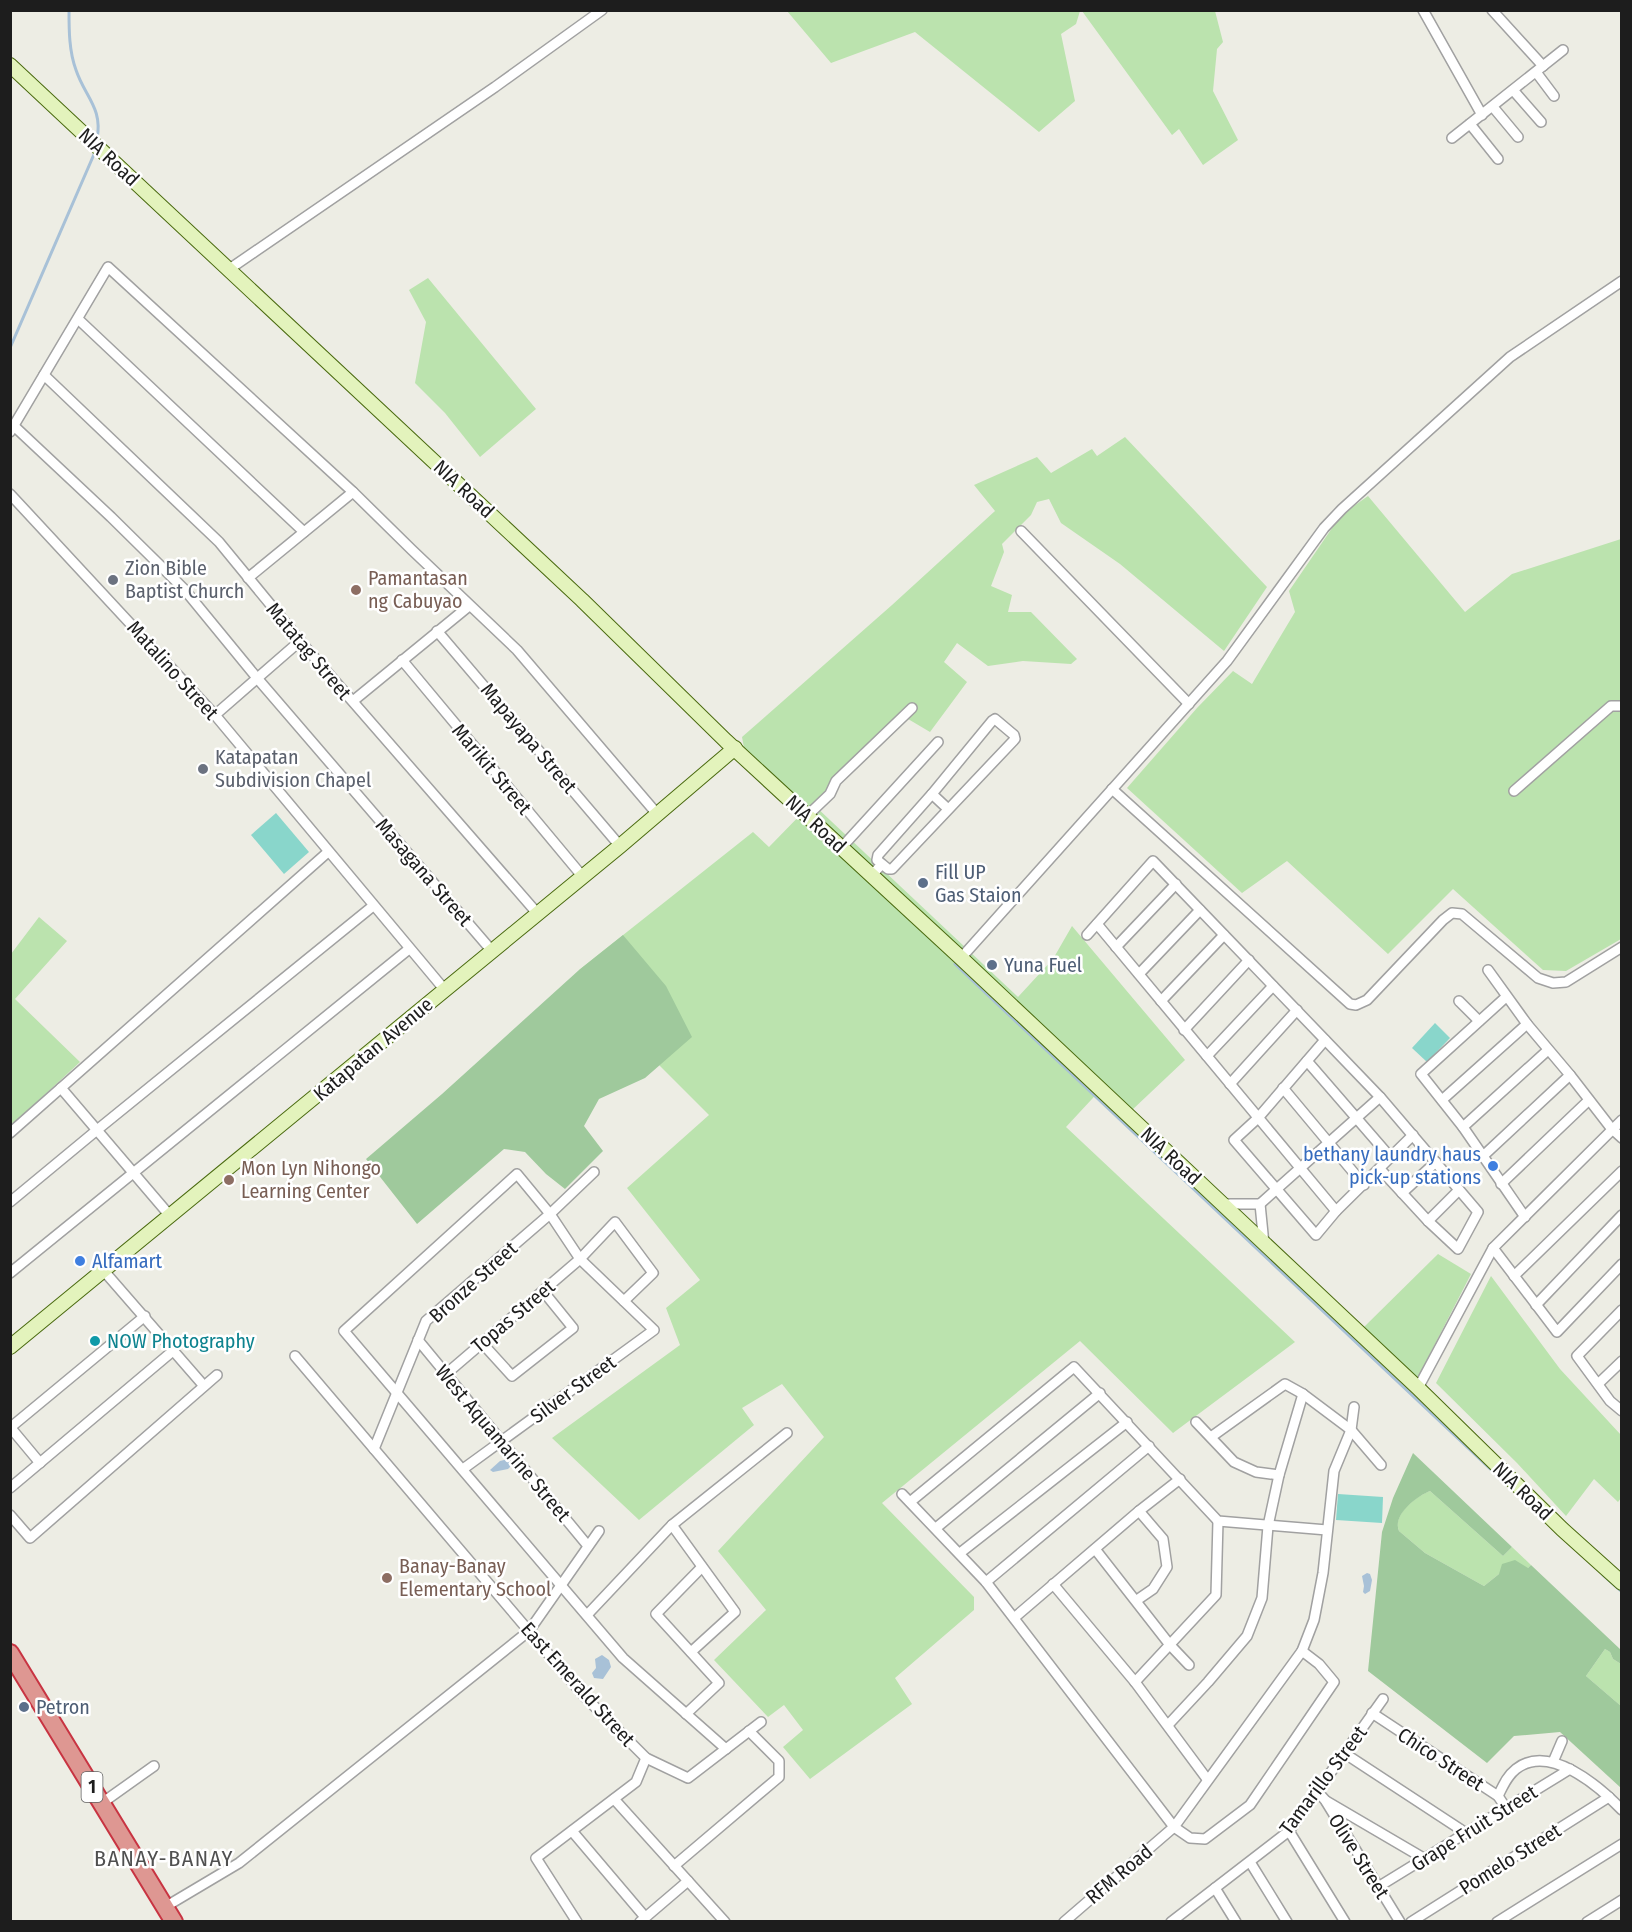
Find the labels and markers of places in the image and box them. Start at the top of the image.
place label: Zion Bible Baptist Church [125,556,244,603]
place label: Pamantasan ng Cabuyao [368,566,468,613]
marker: Zion Bible Baptist Church [106,573,120,587]
marker: Pamantasan ng Cabuyao [349,583,363,597]
place label: Katapatan Subdivision Chapel [215,745,371,792]
marker: Katapatan Subdivision Chapel [196,762,210,776]
place label: Fill UP Gas Staion [935,860,1022,907]
marker: Fill UP Gas Staion [916,876,930,890]
place label: Yuna Fuel [1004,953,1082,977]
marker: Yuna Fuel [985,958,999,972]
place label: bethany laundry haus pick-up stations [1303,1142,1481,1189]
place label: Mon Lyn Nihongo Learning Center [241,1156,381,1203]
marker: bethany laundry haus pick-up stations [1486,1159,1500,1173]
marker: Mon Lyn Nihongo Learning Center [222,1173,236,1187]
place label: Alfamart [92,1249,162,1273]
marker: Alfamart [73,1254,87,1268]
place label: NOW Photography [107,1329,255,1353]
marker: NOW Photography [88,1334,102,1348]
place label: Banay-Banay Elementary School [399,1554,551,1601]
marker: Banay-Banay Elementary School [380,1571,394,1585]
place label: Petron [36,1695,90,1719]
marker: Petron [17,1700,31,1714]

